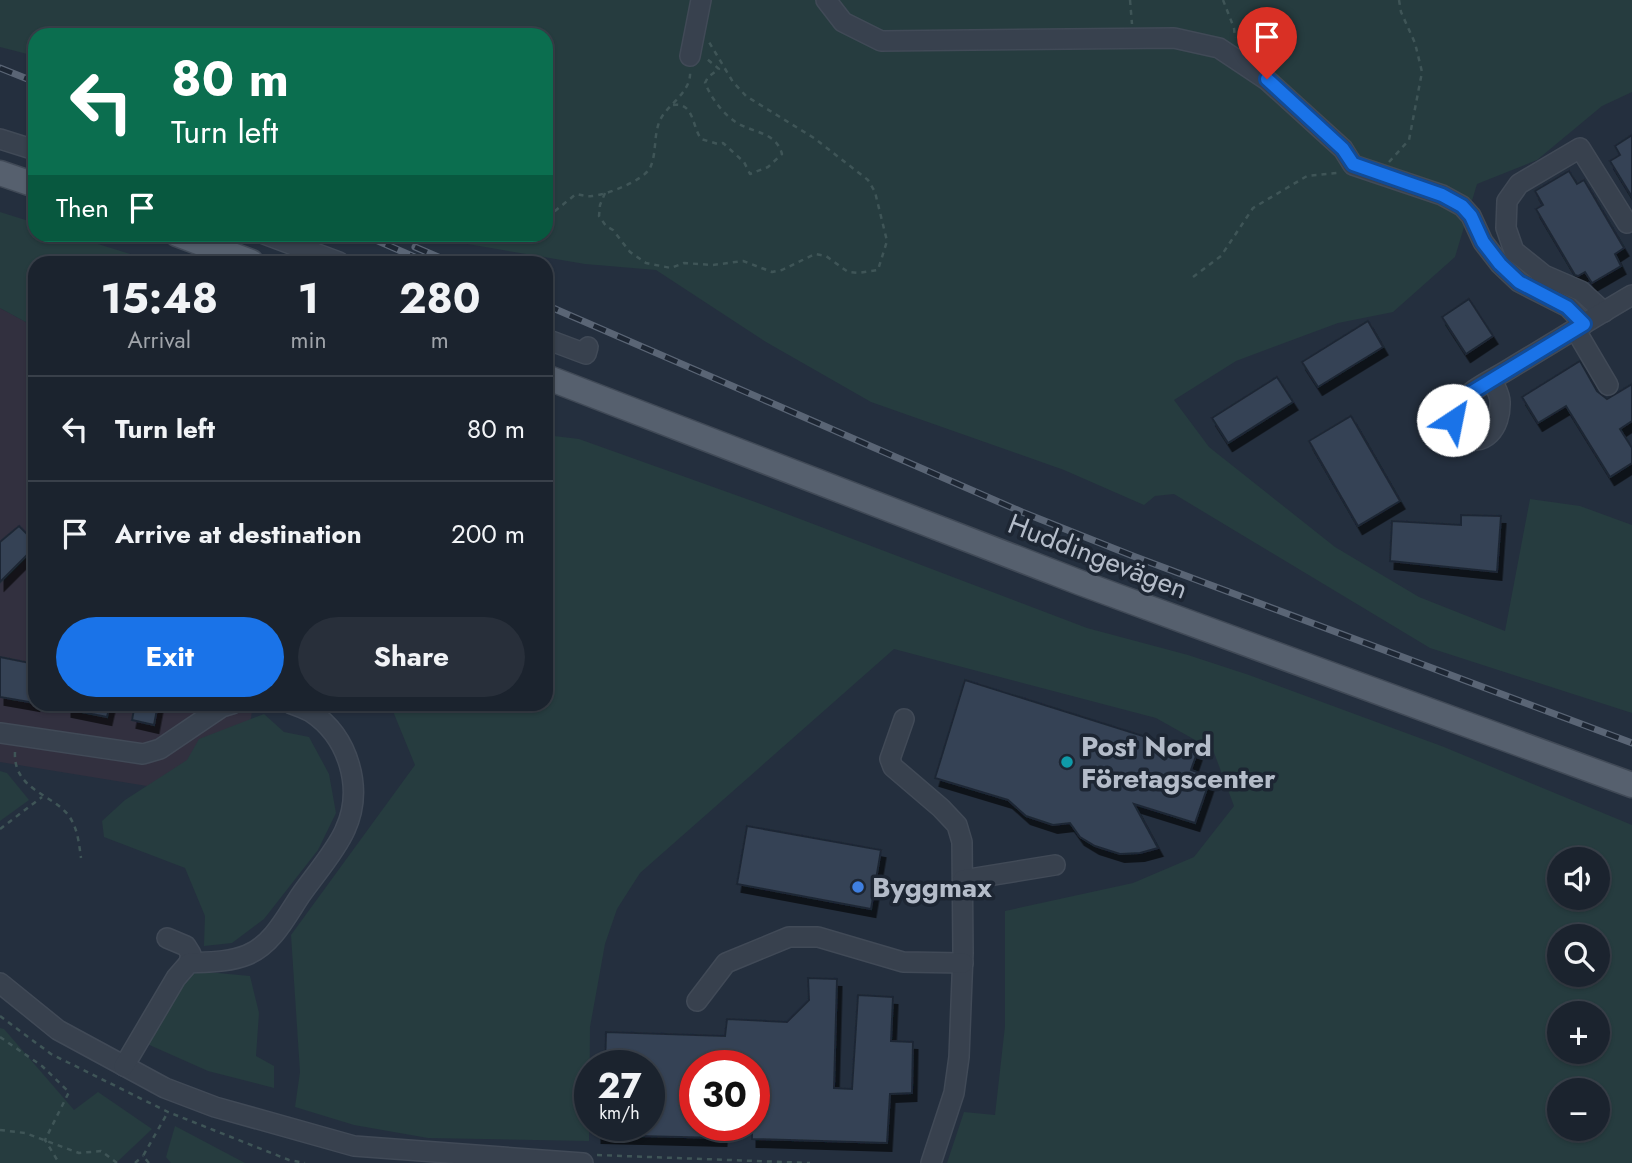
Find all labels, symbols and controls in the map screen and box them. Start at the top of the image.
pin [1237,7,1297,79]
icon: arrive [1248,18,1286,56]
text: 80 m [171,44,289,114]
icon: left [56,56,147,147]
text: Turn left [171,109,278,155]
text: Then [56,189,109,227]
icon: arrive [123,189,161,227]
text: 15:48 [100,268,218,329]
text: 1 [298,268,319,329]
text: 280 [399,268,481,329]
text: Arrival [128,323,191,357]
text: min [290,323,326,357]
text: m [431,323,449,357]
position arrow [1416,383,1490,457]
icon: left [56,410,94,448]
text: Turn left [115,410,215,448]
text: 80 m [467,410,525,448]
street label: Huddingevägen [1002,503,1194,610]
icon: arrive [56,515,94,553]
text: Arrive at destination [115,515,362,553]
text: 200 m [451,515,525,553]
button: Exit [56,617,284,697]
button: Share [298,617,525,697]
place label: Post Nord Företagscenter [1081,726,1276,799]
marker: Post Nord Företagscenter [1059,754,1075,770]
map controls [1547,847,1610,1141]
button: sound [1547,847,1610,910]
place label: Byggmax [872,867,992,908]
marker: Byggmax [850,879,866,895]
button: search [1547,924,1610,987]
button: + [1547,1001,1610,1064]
speed limit sign: 30 [679,1050,770,1141]
text: 27 [597,1061,642,1111]
button: − [1547,1078,1610,1141]
text: km/h [599,1100,640,1126]

